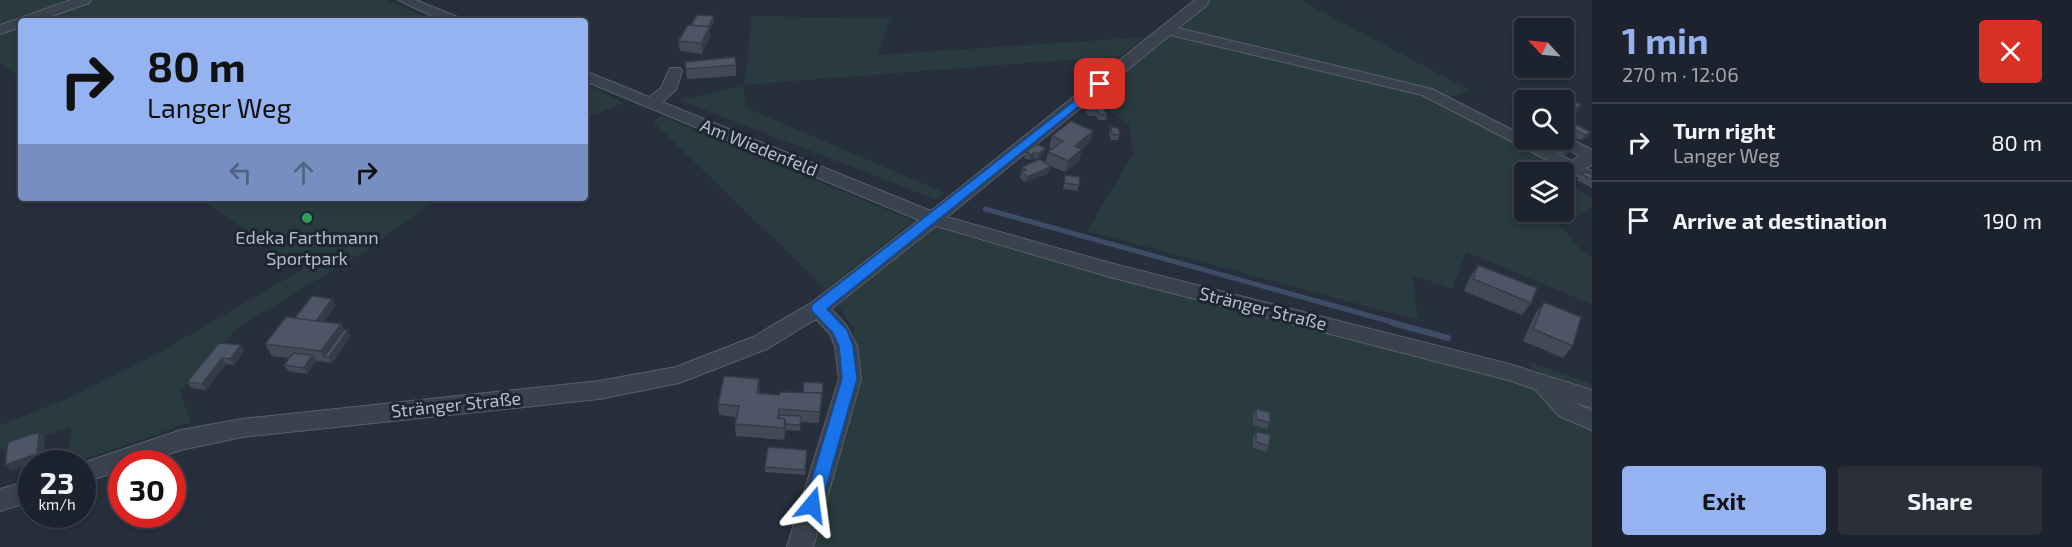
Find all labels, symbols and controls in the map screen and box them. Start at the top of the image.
north arrow [1514,18,1574,78]
map controls [1514,18,1574,222]
text: 1 min [1622,18,1709,61]
button: close [1979,20,2042,83]
text: 80 m [147,40,246,90]
icon: right [48,42,126,120]
pin [1074,58,1125,109]
text: 270 m · 12:06 [1622,62,1739,86]
icon: arrive [1083,67,1116,100]
button: search [1514,90,1574,150]
text: Langer Weg [147,91,291,123]
street label: Am Wiedenfeld [698,114,821,181]
text: Turn right [1673,117,1775,143]
icon: right [1622,126,1655,159]
text: 80 m [1991,129,2042,155]
text: Langer Weg [1673,143,1780,167]
icon: left [224,156,257,189]
icon: ahead [287,156,320,189]
icon: right [350,156,383,189]
button: layers [1514,162,1574,222]
icon: arrive [1622,204,1655,237]
text: Arrive at destination [1673,207,1887,233]
text: 190 m [1983,207,2042,233]
marker: Edeka Farthmann Sportpark [300,211,314,225]
place label: Edeka Farthmann Sportpark [235,226,379,269]
street label: Stränger Straße [1197,282,1329,335]
street label: Stränger Straße [390,386,522,422]
speed limit sign: 30 [108,450,186,528]
text: 23 [40,464,74,500]
button: Exit [1622,466,1826,535]
button: Share [1838,466,2042,535]
position arrow [780,473,844,537]
text: km/h [38,495,76,513]

